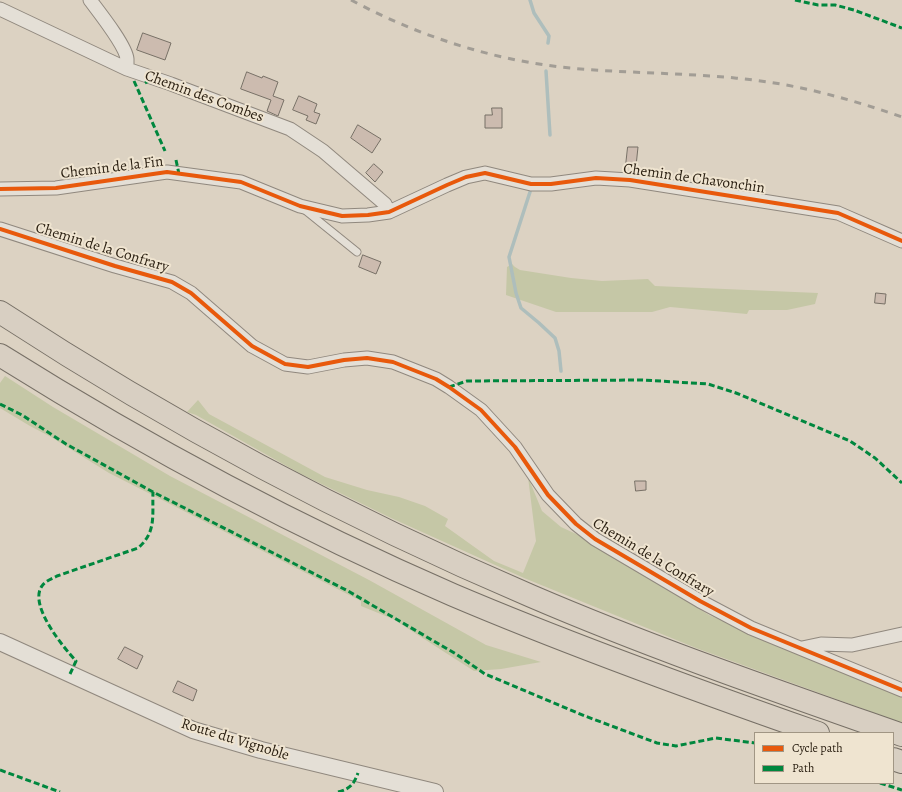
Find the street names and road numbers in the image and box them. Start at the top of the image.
street label: Chemin des Combes [142,67,266,127]
street label: Chemin de la Fin [60,153,164,183]
street label: Chemin de Chavonchin [622,160,766,198]
street label: Chemin de la Confrary [33,219,171,277]
street label: Chemin de la Confrary [589,515,717,601]
street label: Route du Vignoble [179,715,291,765]

